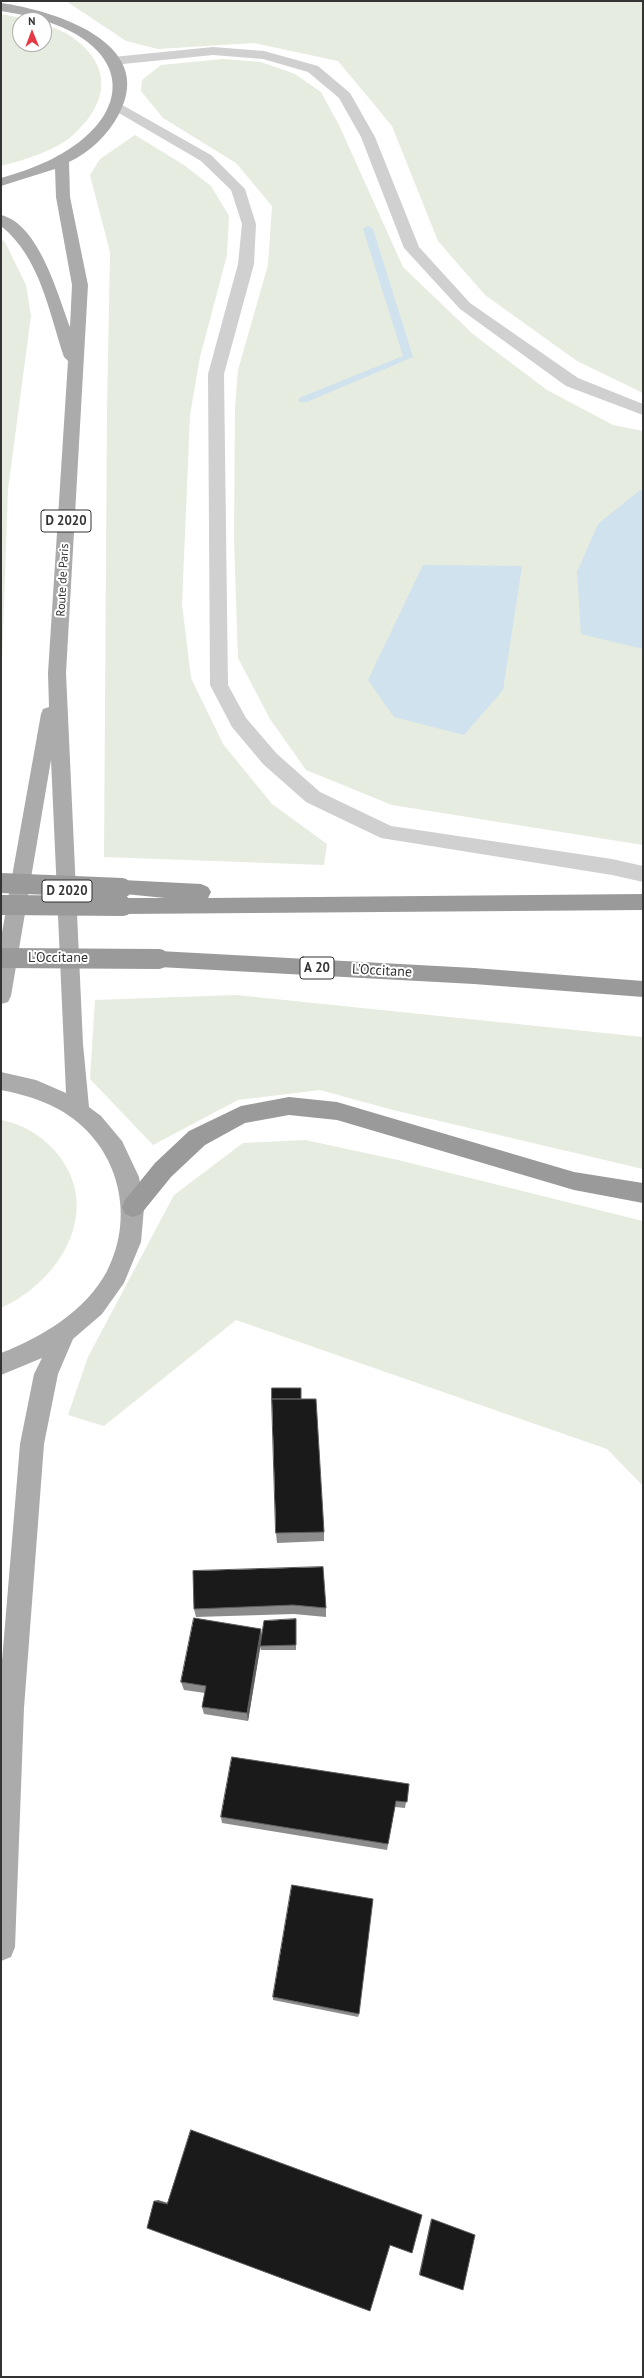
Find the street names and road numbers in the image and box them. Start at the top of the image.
road number: D 2020 [41,510,91,532]
street label: Route de Paris [54,543,72,617]
road number: D 2020 [42,880,92,902]
street label: L'Occitane [28,950,88,966]
road number: A 20 [300,957,334,979]
street label: L'Occitane [352,961,412,981]

